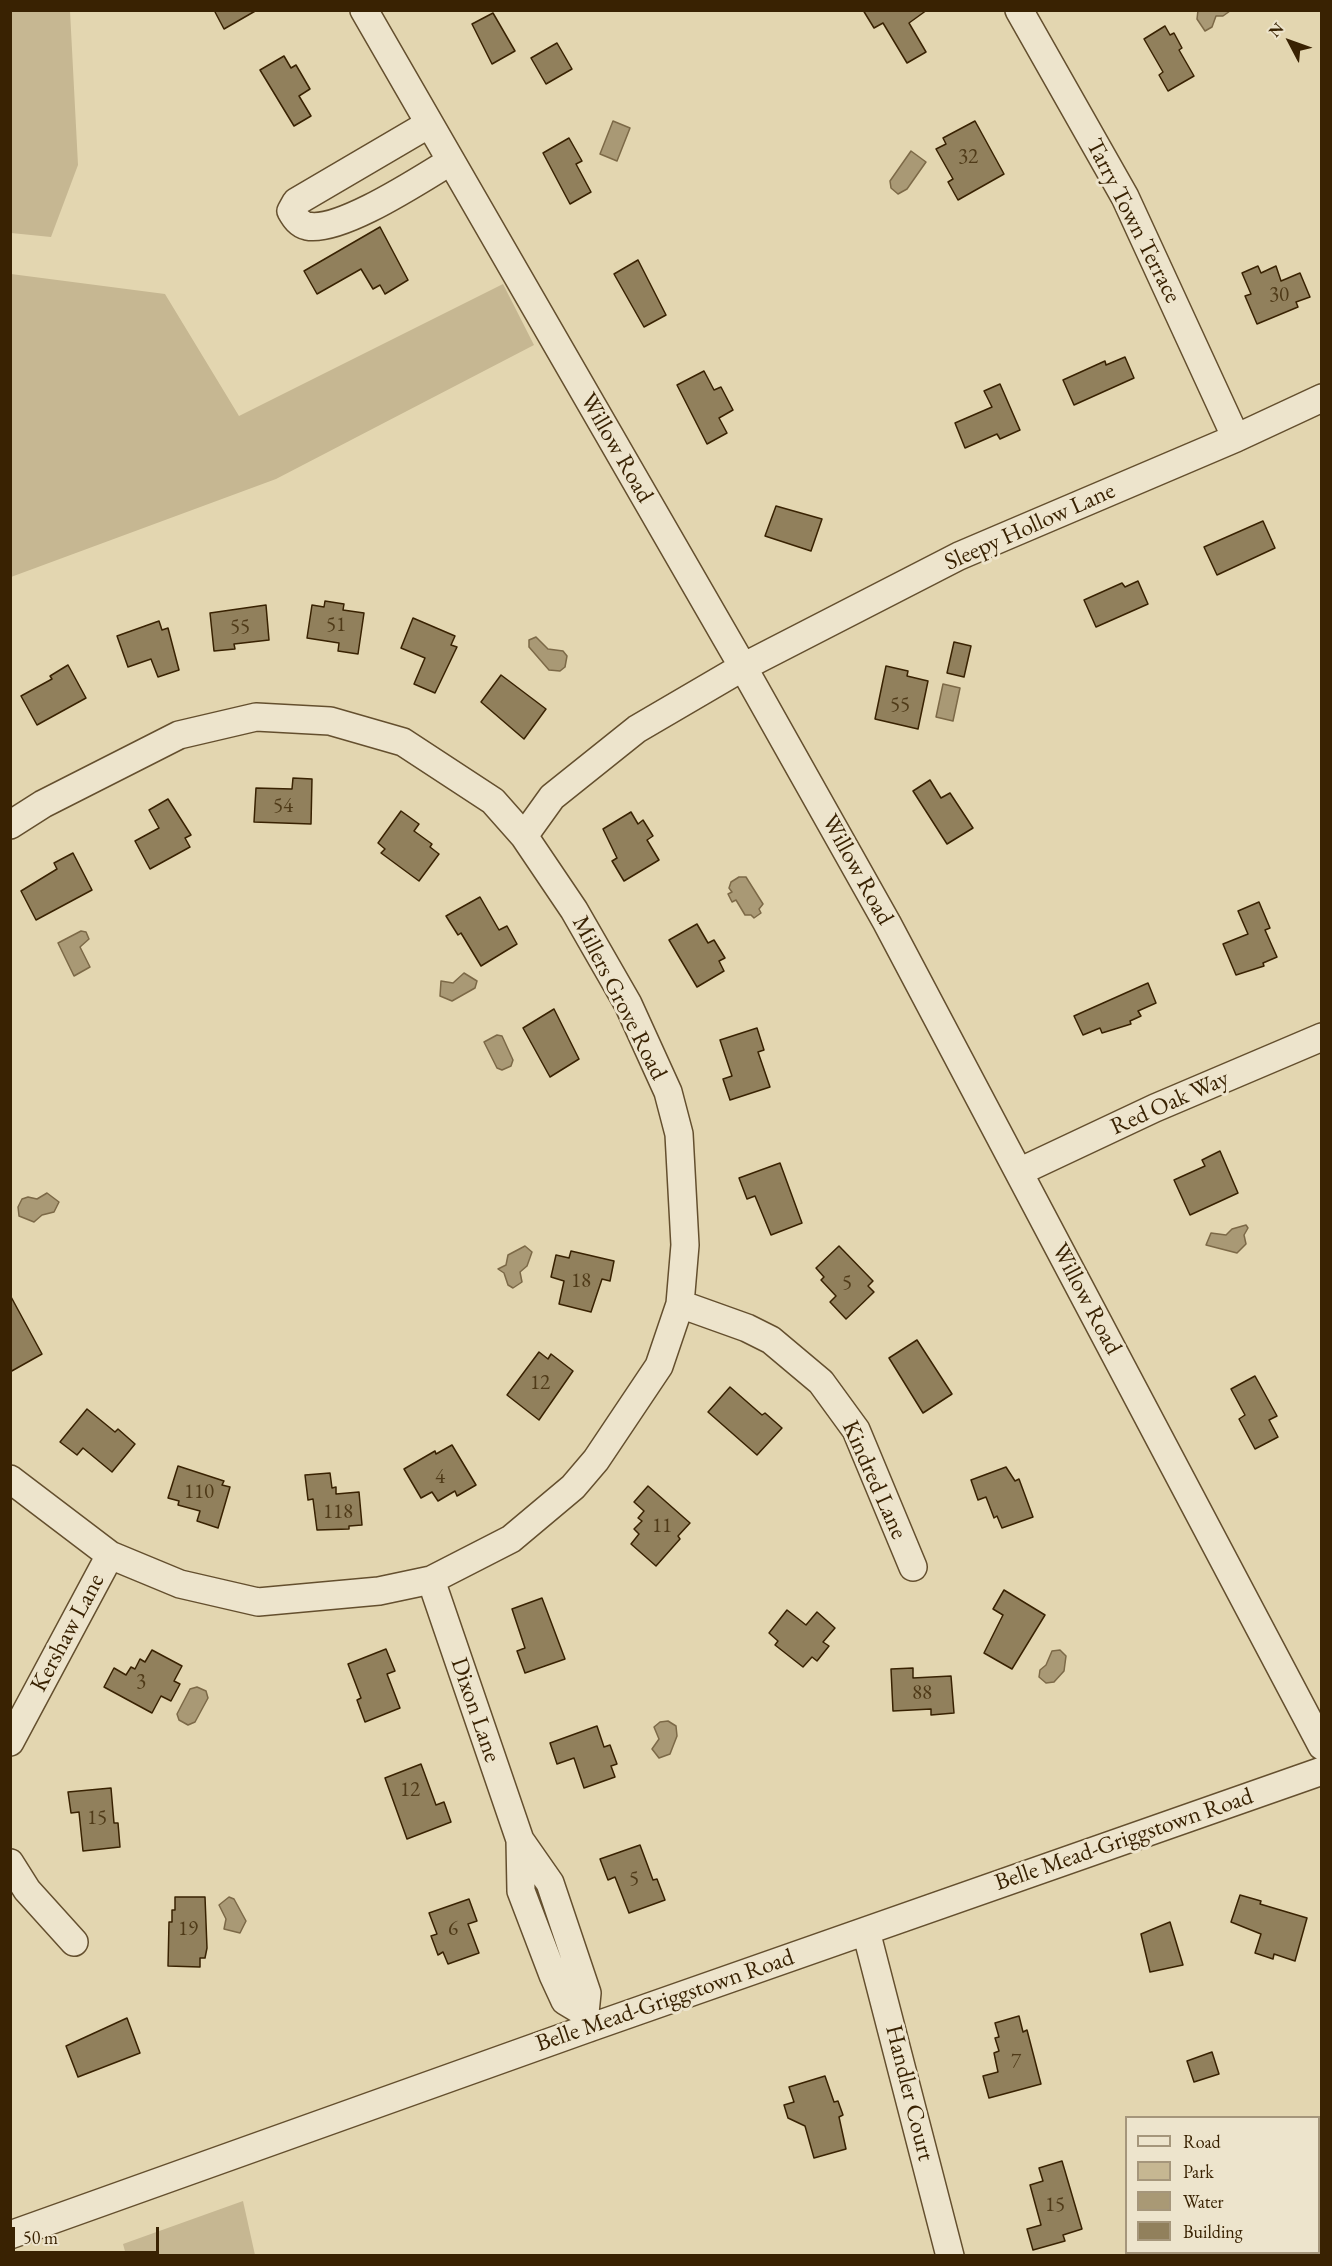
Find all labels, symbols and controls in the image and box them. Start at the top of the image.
north arrow [1260,12,1320,72]
text: N [1264,18,1288,42]
street label: Tarry Town Terrace [1079,134,1187,308]
house number: 32 [958,144,978,170]
house number: 30 [1269,282,1289,308]
street label: Willow Road [573,388,659,508]
street label: Sleepy Hollow Lane [940,477,1120,577]
house number: 51 [326,612,346,638]
house number: 55 [230,614,250,640]
house number: 55 [890,692,910,718]
house number: 54 [273,793,293,819]
street label: Willow Road [815,810,899,930]
street label: Millers Grove Road [565,911,673,1085]
street label: Red Oak Way [1106,1064,1234,1142]
street label: Willow Road [1045,1238,1127,1360]
house number: 18 [571,1268,591,1294]
house number: 5 [842,1270,852,1296]
house number: 12 [530,1370,550,1396]
street label: Kindred Lane [835,1416,913,1544]
house number: 4 [435,1464,445,1490]
house number: 110 [184,1479,214,1505]
house number: 118 [323,1499,353,1525]
house number: 11 [652,1513,672,1539]
street label: Kershaw Lane [25,1569,111,1697]
street label: Dixon Lane [444,1654,506,1766]
house number: 3 [136,1669,146,1695]
house number: 88 [912,1680,932,1706]
house number: 12 [400,1777,420,1803]
street label: Belle Mead-Griggstown Road [991,1782,1257,1898]
house number: 15 [87,1805,107,1831]
house number: 5 [629,1866,639,1892]
house number: 19 [178,1916,198,1942]
house number: 6 [448,1916,458,1942]
street label: Belle Mead-Griggstown Road [532,1943,798,2059]
street label: Handler Court [878,2022,940,2164]
house number: 7 [1011,2049,1021,2075]
legend [1125,2116,1320,2254]
text: Road [1183,2130,1221,2153]
text: Park [1183,2160,1214,2183]
text: Water [1183,2190,1224,2213]
house number: 15 [1045,2192,1065,2218]
scale bar [15,2215,162,2253]
text: Building [1183,2220,1243,2243]
text: 50 m [23,2226,58,2249]

